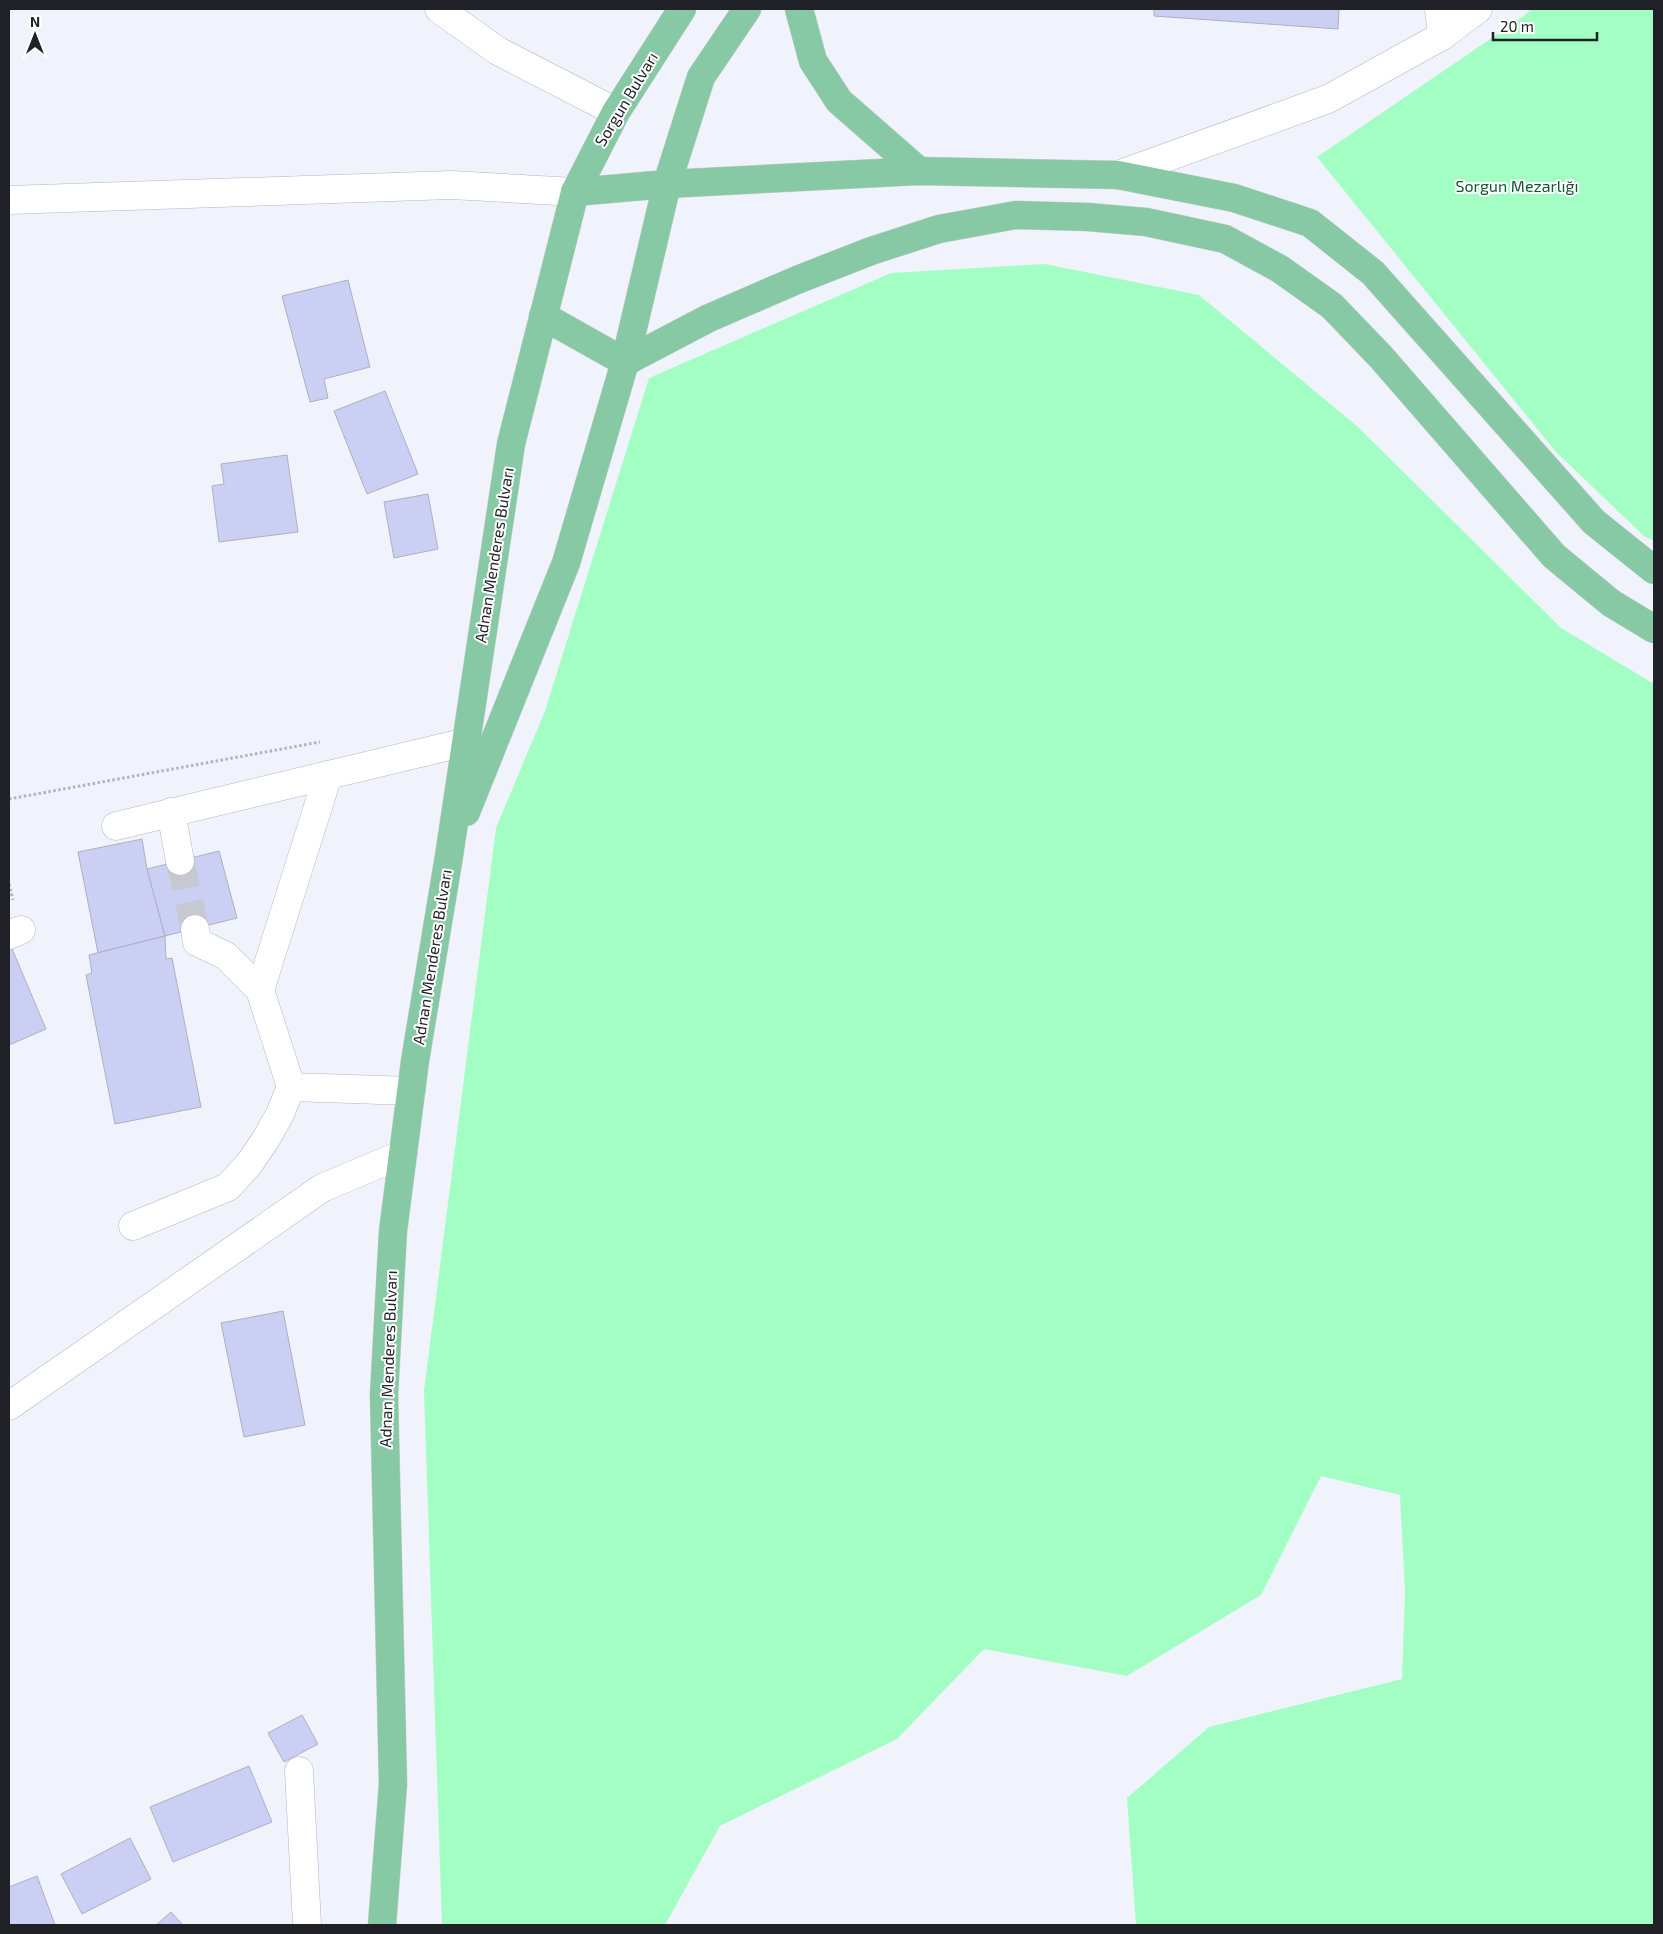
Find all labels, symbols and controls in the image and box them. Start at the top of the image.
north arrow [10,10,60,60]
scale bar [1493,10,1597,42]
text: N [30,13,40,30]
text: 20 m [1500,17,1534,35]
street label: Sorgun Bulvarı [590,48,661,149]
park label: Sorgun Mezarlığı [1456,176,1578,195]
street label: Adnan Menderes Bulvarı [470,466,517,644]
street label: Adnan Menderes Bulvarı [408,868,455,1046]
street label: Adnan Menderes Bulvarı [375,1270,400,1448]

